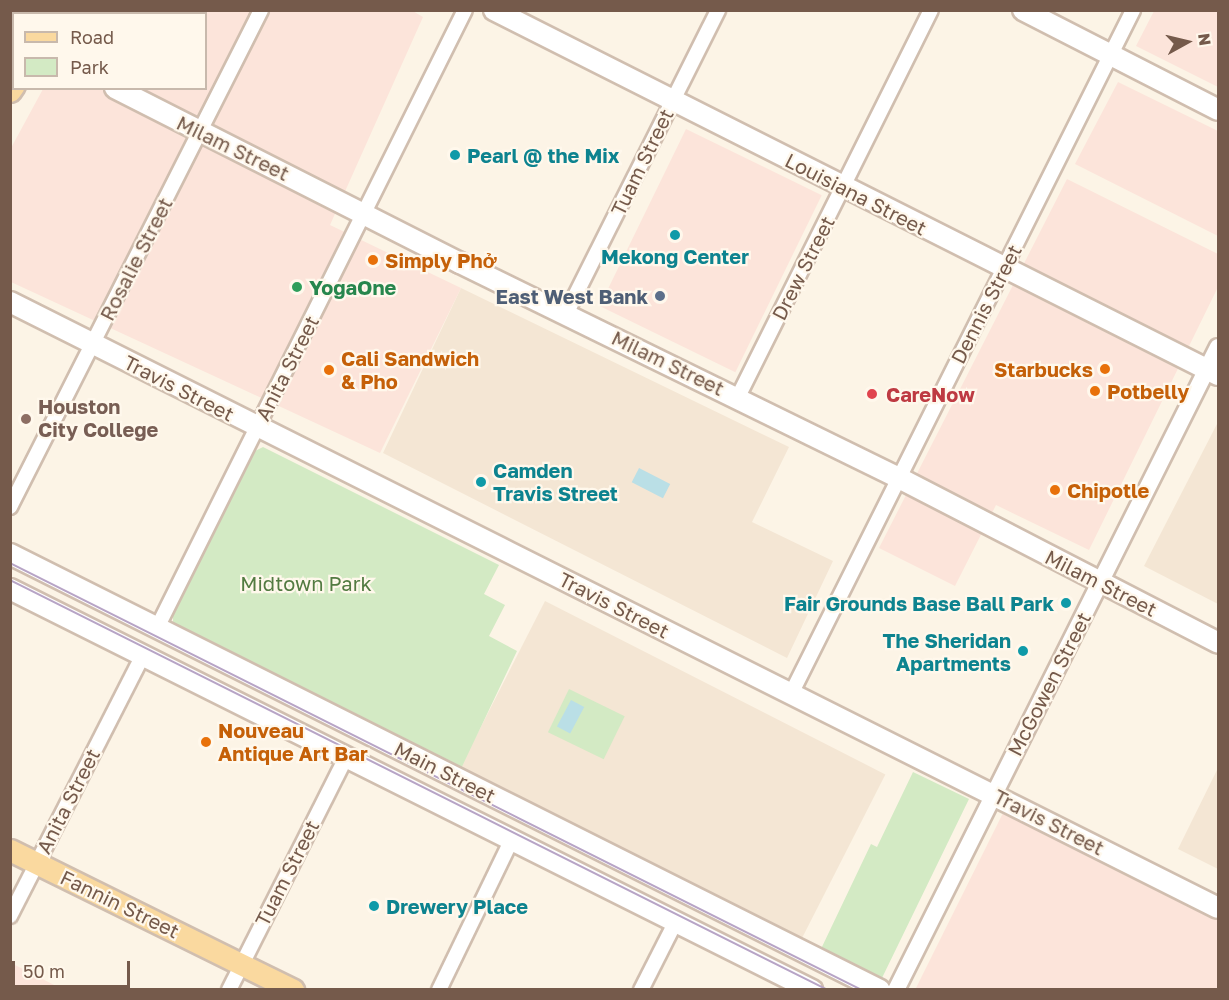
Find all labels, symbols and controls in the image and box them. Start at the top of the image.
legend [12,12,207,90]
north arrow [1157,12,1217,72]
text: Road [70,26,114,48]
text: N [1194,32,1216,47]
text: Park [70,56,109,78]
street label: Tuam Street [606,105,678,219]
street label: Milam Street [173,110,293,186]
place label: Pearl @ the Mix [467,143,619,167]
marker: Pearl @ the Mix [448,148,462,162]
street label: Louisiana Street [781,148,931,240]
street label: Rosalie Street [95,193,177,325]
street label: Drew Street [767,212,839,324]
marker: Mekong Center [668,228,682,242]
street label: Dennis Street [946,240,1026,368]
place label: Mekong Center [601,244,749,268]
place label: Simply Phở [385,248,497,272]
marker: Simply Phở [366,253,380,267]
place label: YogaOne [309,275,396,299]
marker: YogaOne [290,280,304,294]
place label: East West Bank [496,284,648,308]
marker: East West Bank [653,289,667,303]
street label: Anita Street [250,312,324,424]
street label: Milam Street [608,325,728,401]
place label: Cali Sandwich & Pho [341,346,479,393]
street label: Travis Street [120,350,238,426]
place label: Starbucks [994,357,1093,381]
marker: Starbucks [1098,362,1112,376]
marker: Cali Sandwich & Pho [322,363,336,377]
place label: Potbelly [1107,379,1189,403]
place label: CareNow [886,382,975,406]
marker: Potbelly [1088,384,1102,398]
marker: CareNow [863,385,881,403]
place label: Houston City College [38,395,158,442]
marker: Houston City College [19,412,33,426]
place label: Camden Travis Street [493,458,618,505]
marker: Camden Travis Street [474,475,488,489]
place label: Chipotle [1067,478,1149,502]
marker: Chipotle [1048,483,1062,497]
street label: Milam Street [1041,545,1161,621]
street label: Travis Street [555,567,673,643]
park label: Midtown Park [240,571,372,595]
place label: Fair Grounds Base Ball Park [784,591,1054,615]
marker: Fair Grounds Base Ball Park [1059,596,1073,610]
street label: McGowen Street [1002,608,1096,760]
place label: The Sheridan Apartments [883,628,1011,675]
marker: The Sheridan Apartments [1016,644,1030,658]
place label: Nouveau Antique Art Bar [218,718,368,765]
marker: Nouveau Antique Art Bar [199,735,213,749]
street label: Main Street [390,736,500,808]
street label: Anita Street [31,745,105,857]
street label: Travis Street [990,784,1108,860]
street label: Tuam Street [250,816,324,930]
street label: Fannin Street [57,865,183,943]
place label: Drewery Place [386,894,528,918]
marker: Drewery Place [367,899,381,913]
scale bar [15,949,134,987]
text: 50 m [23,960,65,982]

